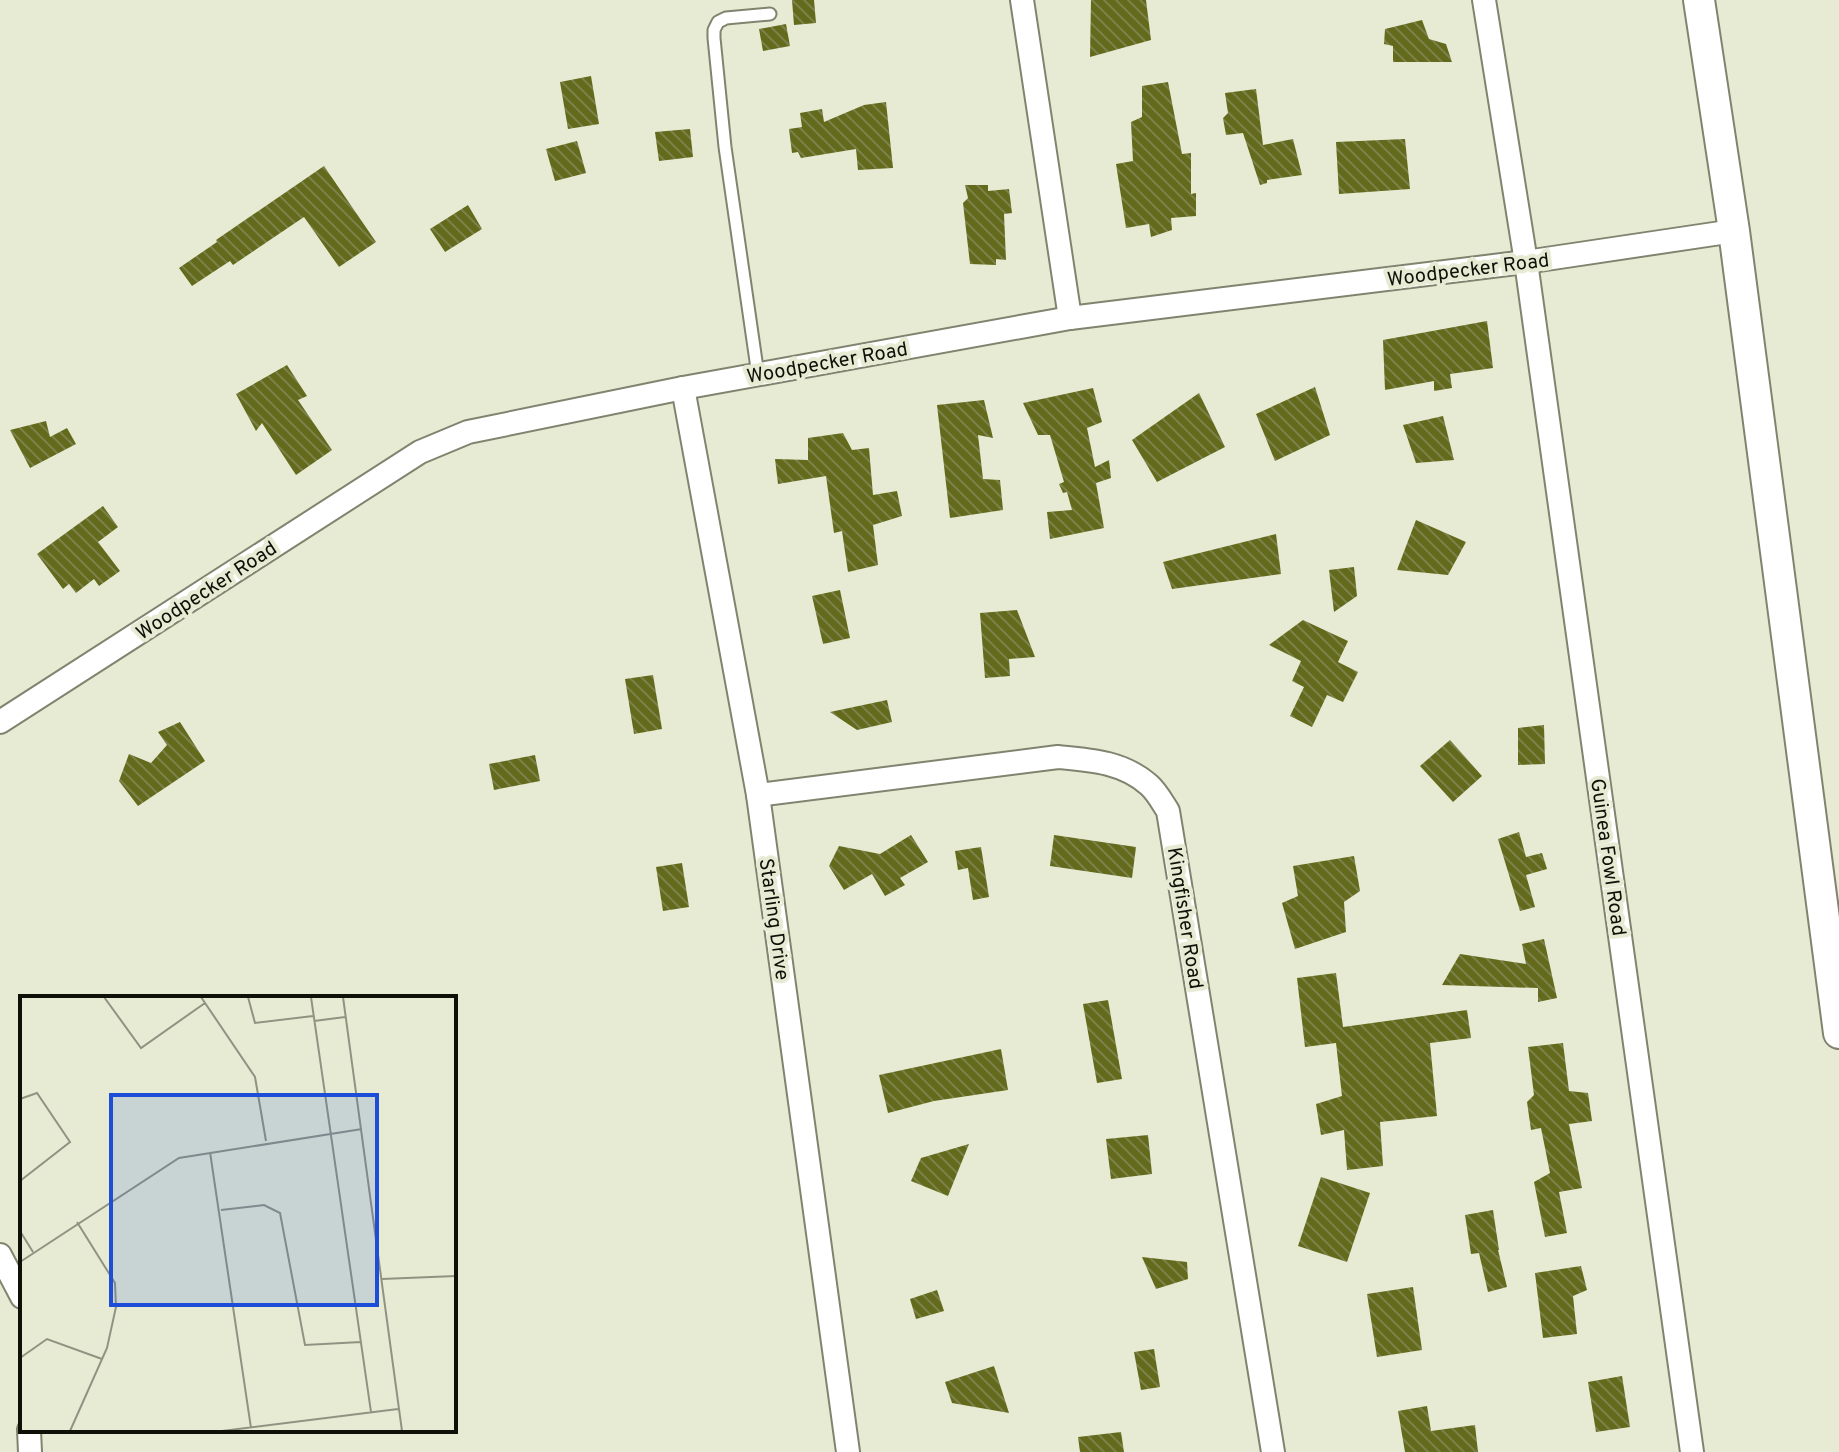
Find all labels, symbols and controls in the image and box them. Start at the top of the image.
street label: Woodpecker Road [1386,248,1551,294]
street label: Woodpecker Road [745,337,910,391]
street label: Woodpecker Road [132,536,283,647]
street label: Guinea Fowl Road [1583,777,1631,938]
street label: Kingfisher Road [1160,845,1208,991]
street label: Starling Drive [752,857,794,982]
inset map [20,996,456,1432]

